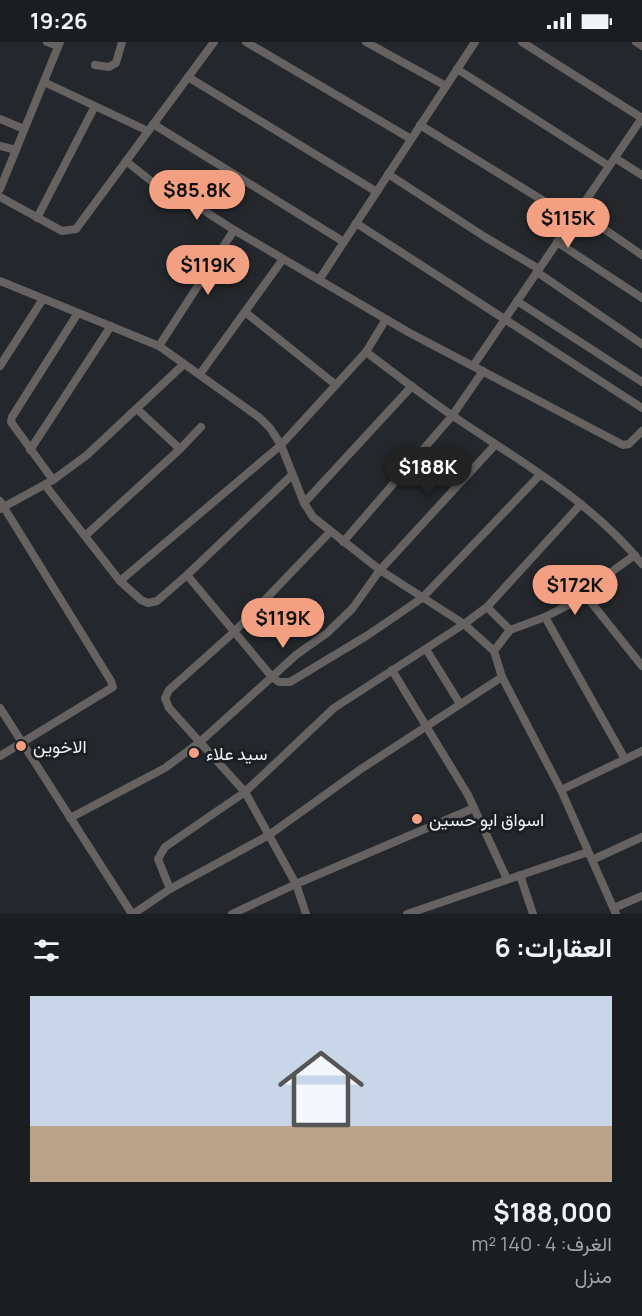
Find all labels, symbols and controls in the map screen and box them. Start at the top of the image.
text: 19:26 [30,6,88,36]
pin: $85.8K [148,170,246,221]
text: $85.8K [163,176,231,203]
pin: $115K [526,198,610,249]
text: $115K [541,204,595,231]
pin: $119K [166,245,250,296]
text: $119K [180,251,236,278]
pin: $188K [386,447,470,498]
text: $188K [399,453,457,480]
pin: $172K [533,565,617,616]
text: $172K [547,571,603,598]
pin: $119K [241,598,325,649]
text: $119K [255,604,311,631]
place label: الاخوين [33,734,87,758]
marker: الاخوين [14,739,28,753]
place label: سيد علاء [206,741,267,765]
marker: سيد علاء [187,746,201,760]
place label: اسواق ابو حسين [429,807,544,831]
marker: اسواق ابو حسين [410,812,424,826]
text: العقارات: 6 [495,929,612,965]
icon: filters [30,934,63,967]
icon: home [267,1035,375,1143]
text: $188,000 [493,1194,612,1230]
text: الغرف: 4 · 140 m² [471,1230,612,1257]
text: منزل [575,1262,612,1289]

